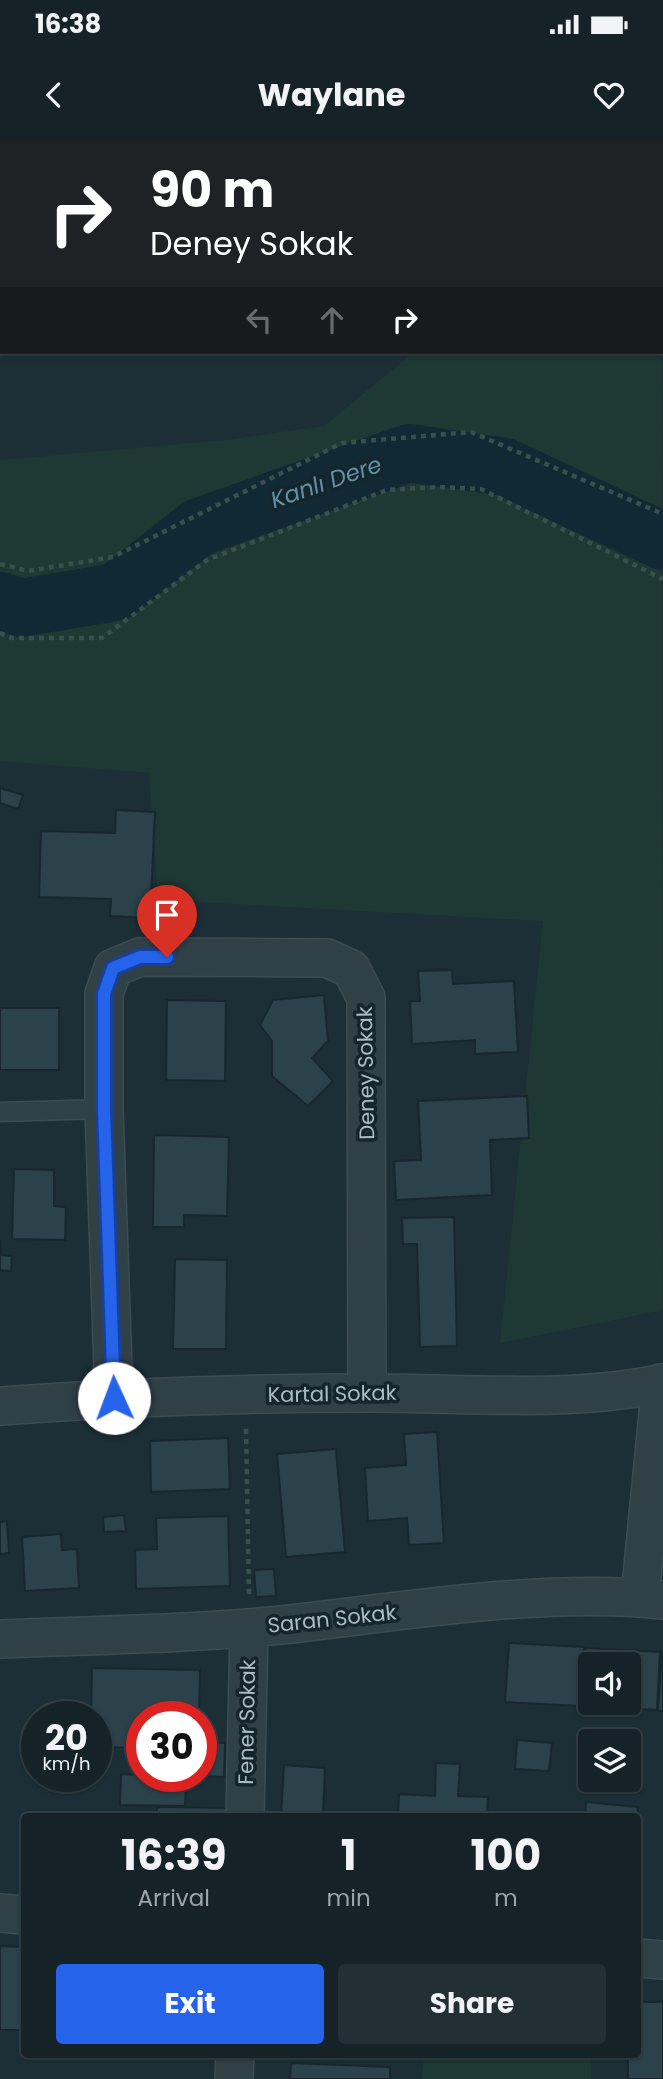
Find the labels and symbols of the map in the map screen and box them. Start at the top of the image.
water label: Kanlı Dere [266,448,386,516]
pin [137,885,197,957]
street label: Deney Sokak [350,1006,381,1140]
position arrow [77,1361,151,1435]
street label: Kartal Sokak [267,1378,397,1409]
street label: Saran Sokak [266,1597,398,1640]
street label: Fener Sokak [231,1659,262,1785]
speed limit sign: 30 [126,1701,217,1792]

